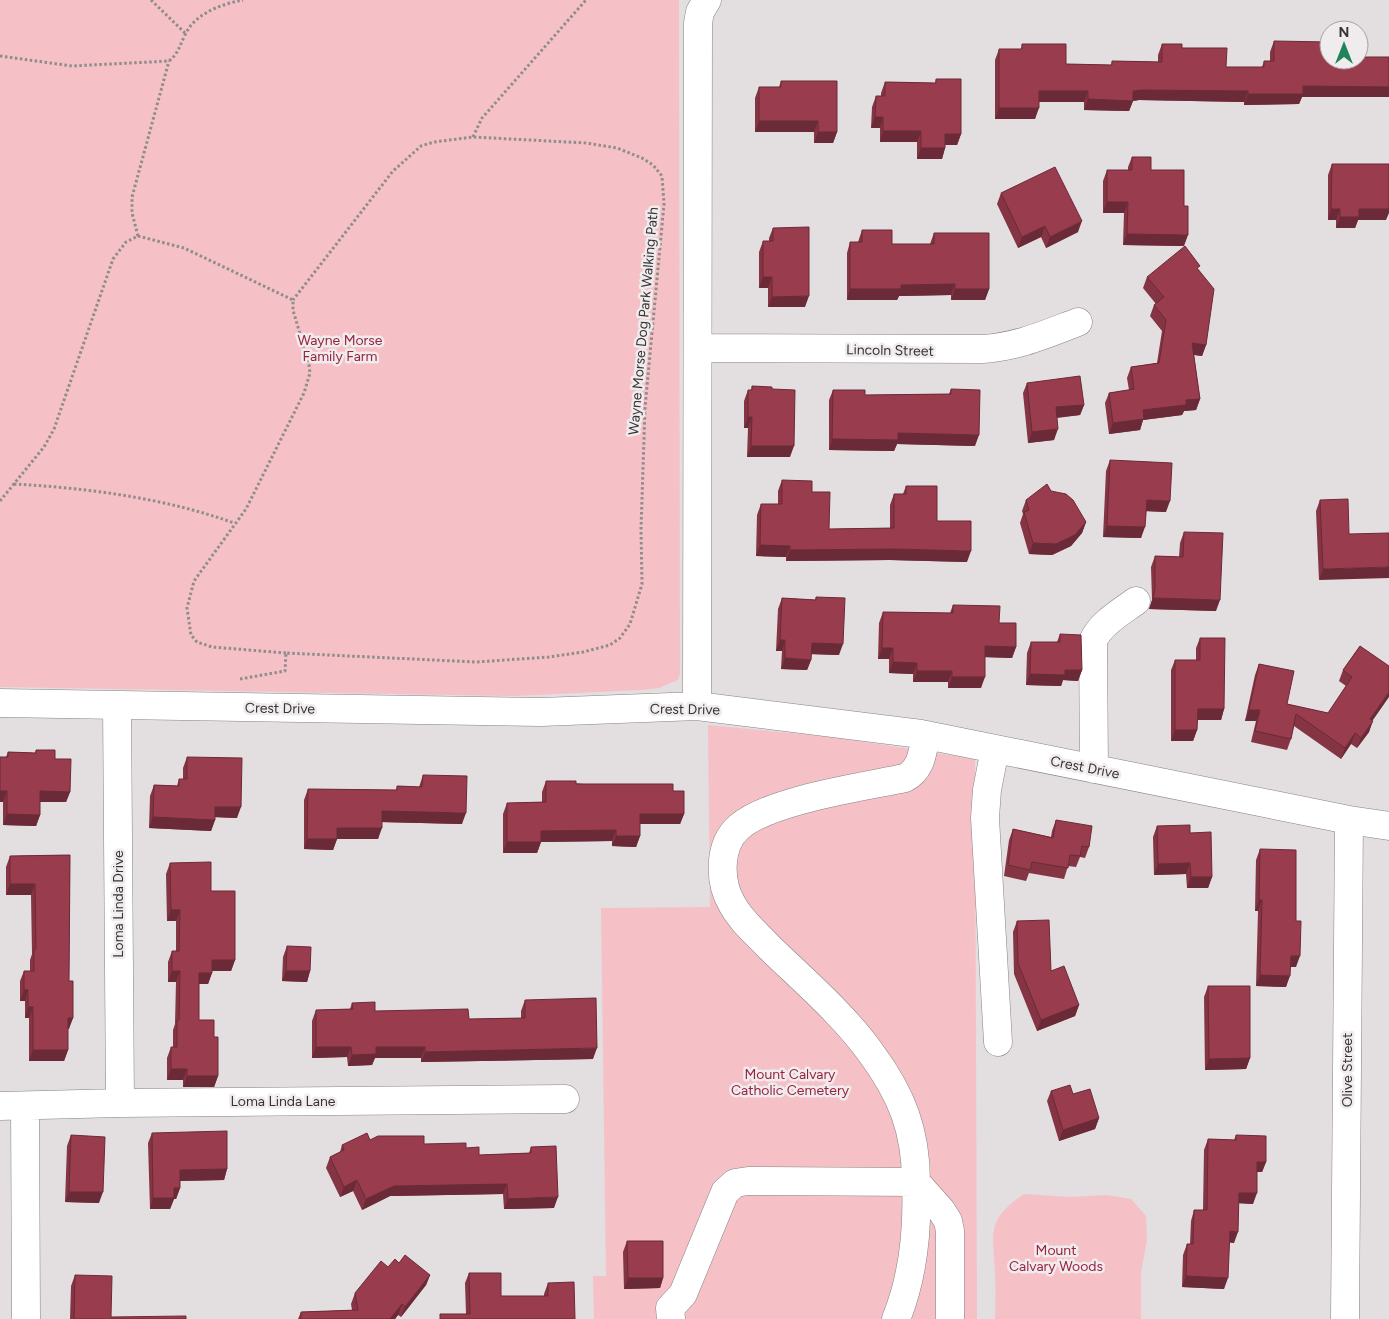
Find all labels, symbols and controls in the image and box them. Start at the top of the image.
north arrow [1319,20,1369,70]
text: N [1339,24,1349,41]
street label: Wayne Morse Dog Park Walking Path [625,206,662,436]
park label: Wayne Morse Family Farm [297,332,383,365]
street label: Lincoln Street [846,341,934,360]
street label: Crest Drive [245,699,316,718]
street label: Crest Drive [650,700,721,719]
street label: Crest Drive [1049,752,1121,783]
street label: Loma Linda Drive [110,850,127,958]
street label: Olive Street [1339,1033,1356,1107]
park label: Mount Calvary Catholic Cemetery [731,1066,850,1099]
street label: Loma Linda Lane [231,1093,336,1110]
park label: Mount Calvary Woods [1009,1242,1103,1275]

